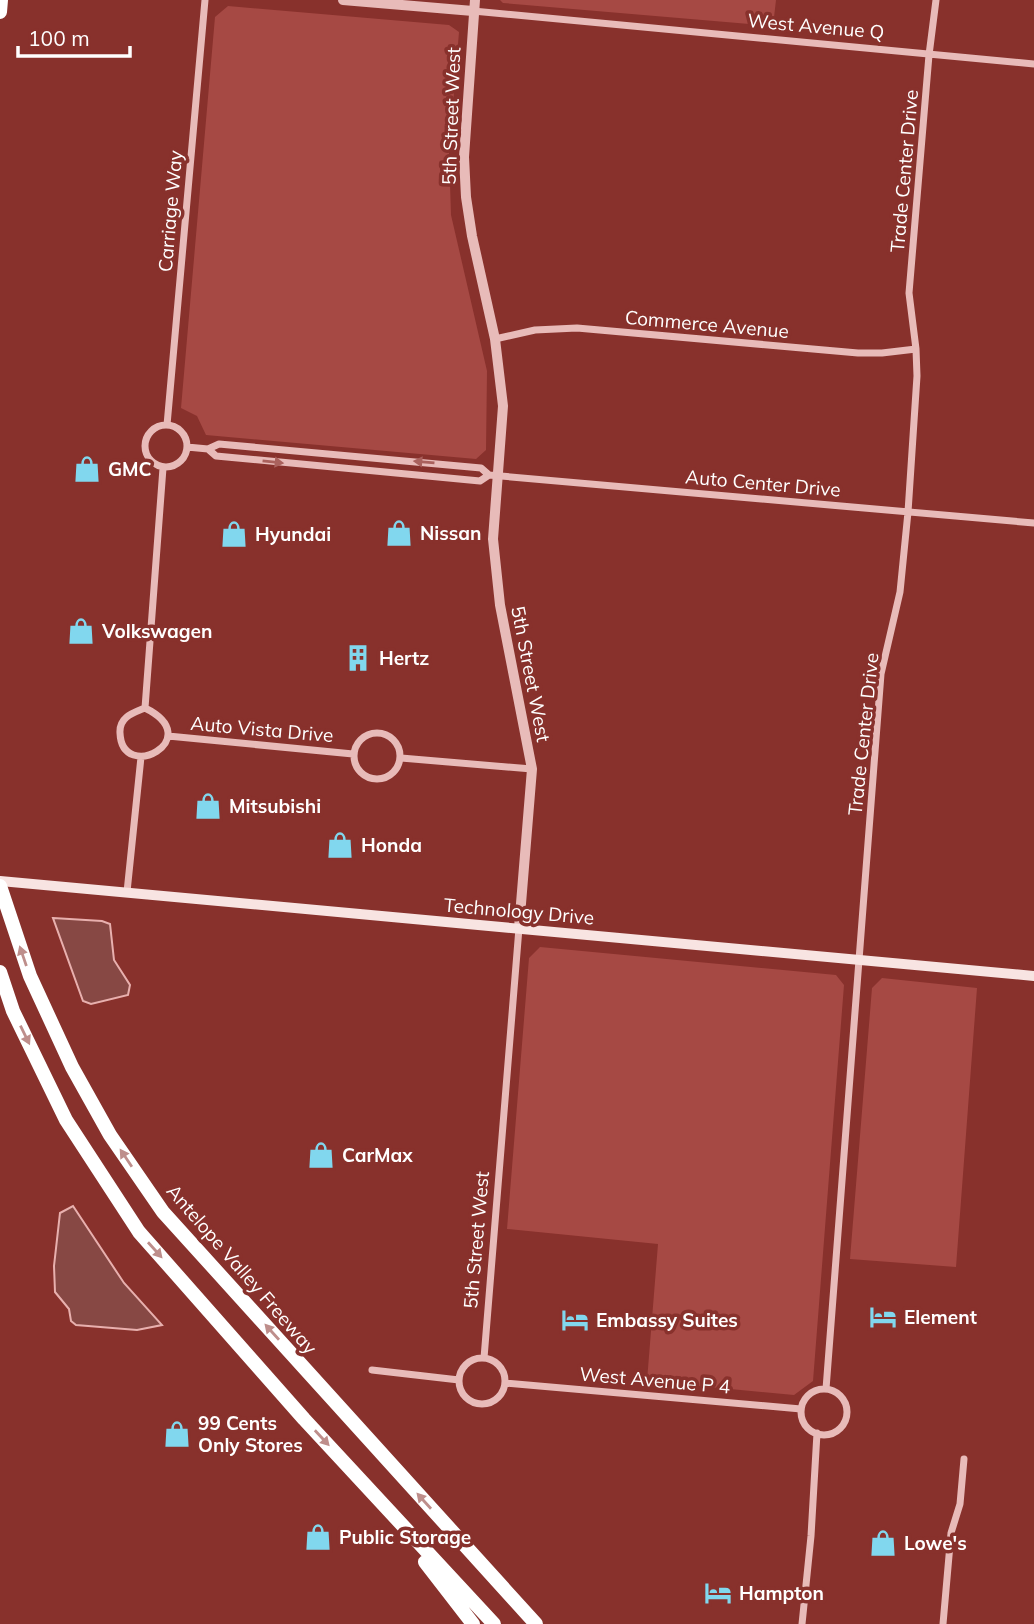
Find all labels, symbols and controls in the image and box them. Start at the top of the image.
street label: West Avenue Q [747,8,885,44]
scale bar [18,14,130,58]
text: 100 m [28,25,90,51]
street label: 5th Street West [437,46,465,185]
street label: Trade Center Drive [885,89,923,253]
street label: Carriage Way [153,149,187,273]
street label: Commerce Avenue [624,305,790,343]
shop icon: GMC [72,454,102,484]
one-way arrow [413,456,435,467]
place label: GMC [108,457,152,481]
one-way arrow [262,457,284,468]
street label: Auto Center Drive [684,464,842,502]
shop icon: Nissan [384,518,414,548]
shop icon: Hyundai [219,519,249,549]
place label: Nissan [420,521,482,545]
place label: Hyundai [255,522,331,546]
street label: 5th Street West [506,604,556,744]
shop icon: Volkswagen [66,616,96,646]
place label: Volkswagen [101,619,212,643]
building icon: Hertz [343,643,373,673]
place label: Hertz [379,646,429,670]
street label: Trade Center Drive [843,652,883,816]
street label: Auto Vista Drive [190,711,334,747]
shop icon: Mitsubishi [193,791,223,821]
place label: Mitsubishi [229,794,321,818]
shop icon: Honda [325,830,355,860]
place label: Honda [361,833,422,857]
street label: Technology Drive [443,892,595,930]
one-way arrow [17,946,28,967]
one-way arrow [19,1025,31,1045]
shop icon: CarMax [306,1140,336,1170]
place label: CarMax [342,1143,413,1167]
one-way arrow [119,1149,133,1167]
street label: 5th Street West [458,1170,494,1310]
street label: Antelope Valley Freeway [162,1179,322,1359]
one-way arrow [147,1241,163,1259]
hotel icon: Element [868,1302,898,1332]
hotel icon: Embassy Suites [560,1305,590,1335]
place label: Element [904,1305,977,1329]
place label: Embassy Suites [596,1308,738,1332]
one-way arrow [265,1324,280,1341]
street label: West Avenue P 4 [579,1361,731,1399]
place label: 99 Cents Only Stores [198,1411,303,1457]
shop icon: 99 Cents Only Stores [162,1419,192,1449]
one-way arrow [314,1429,330,1447]
one-way arrow [416,1492,432,1510]
shop icon: Public Storage [303,1522,333,1552]
place label: Public Storage [339,1525,471,1549]
shop icon: Lowe's [868,1528,898,1558]
place label: Lowe's [904,1531,967,1555]
hotel icon: Hampton [703,1578,733,1608]
place label: Hampton [739,1581,824,1605]

